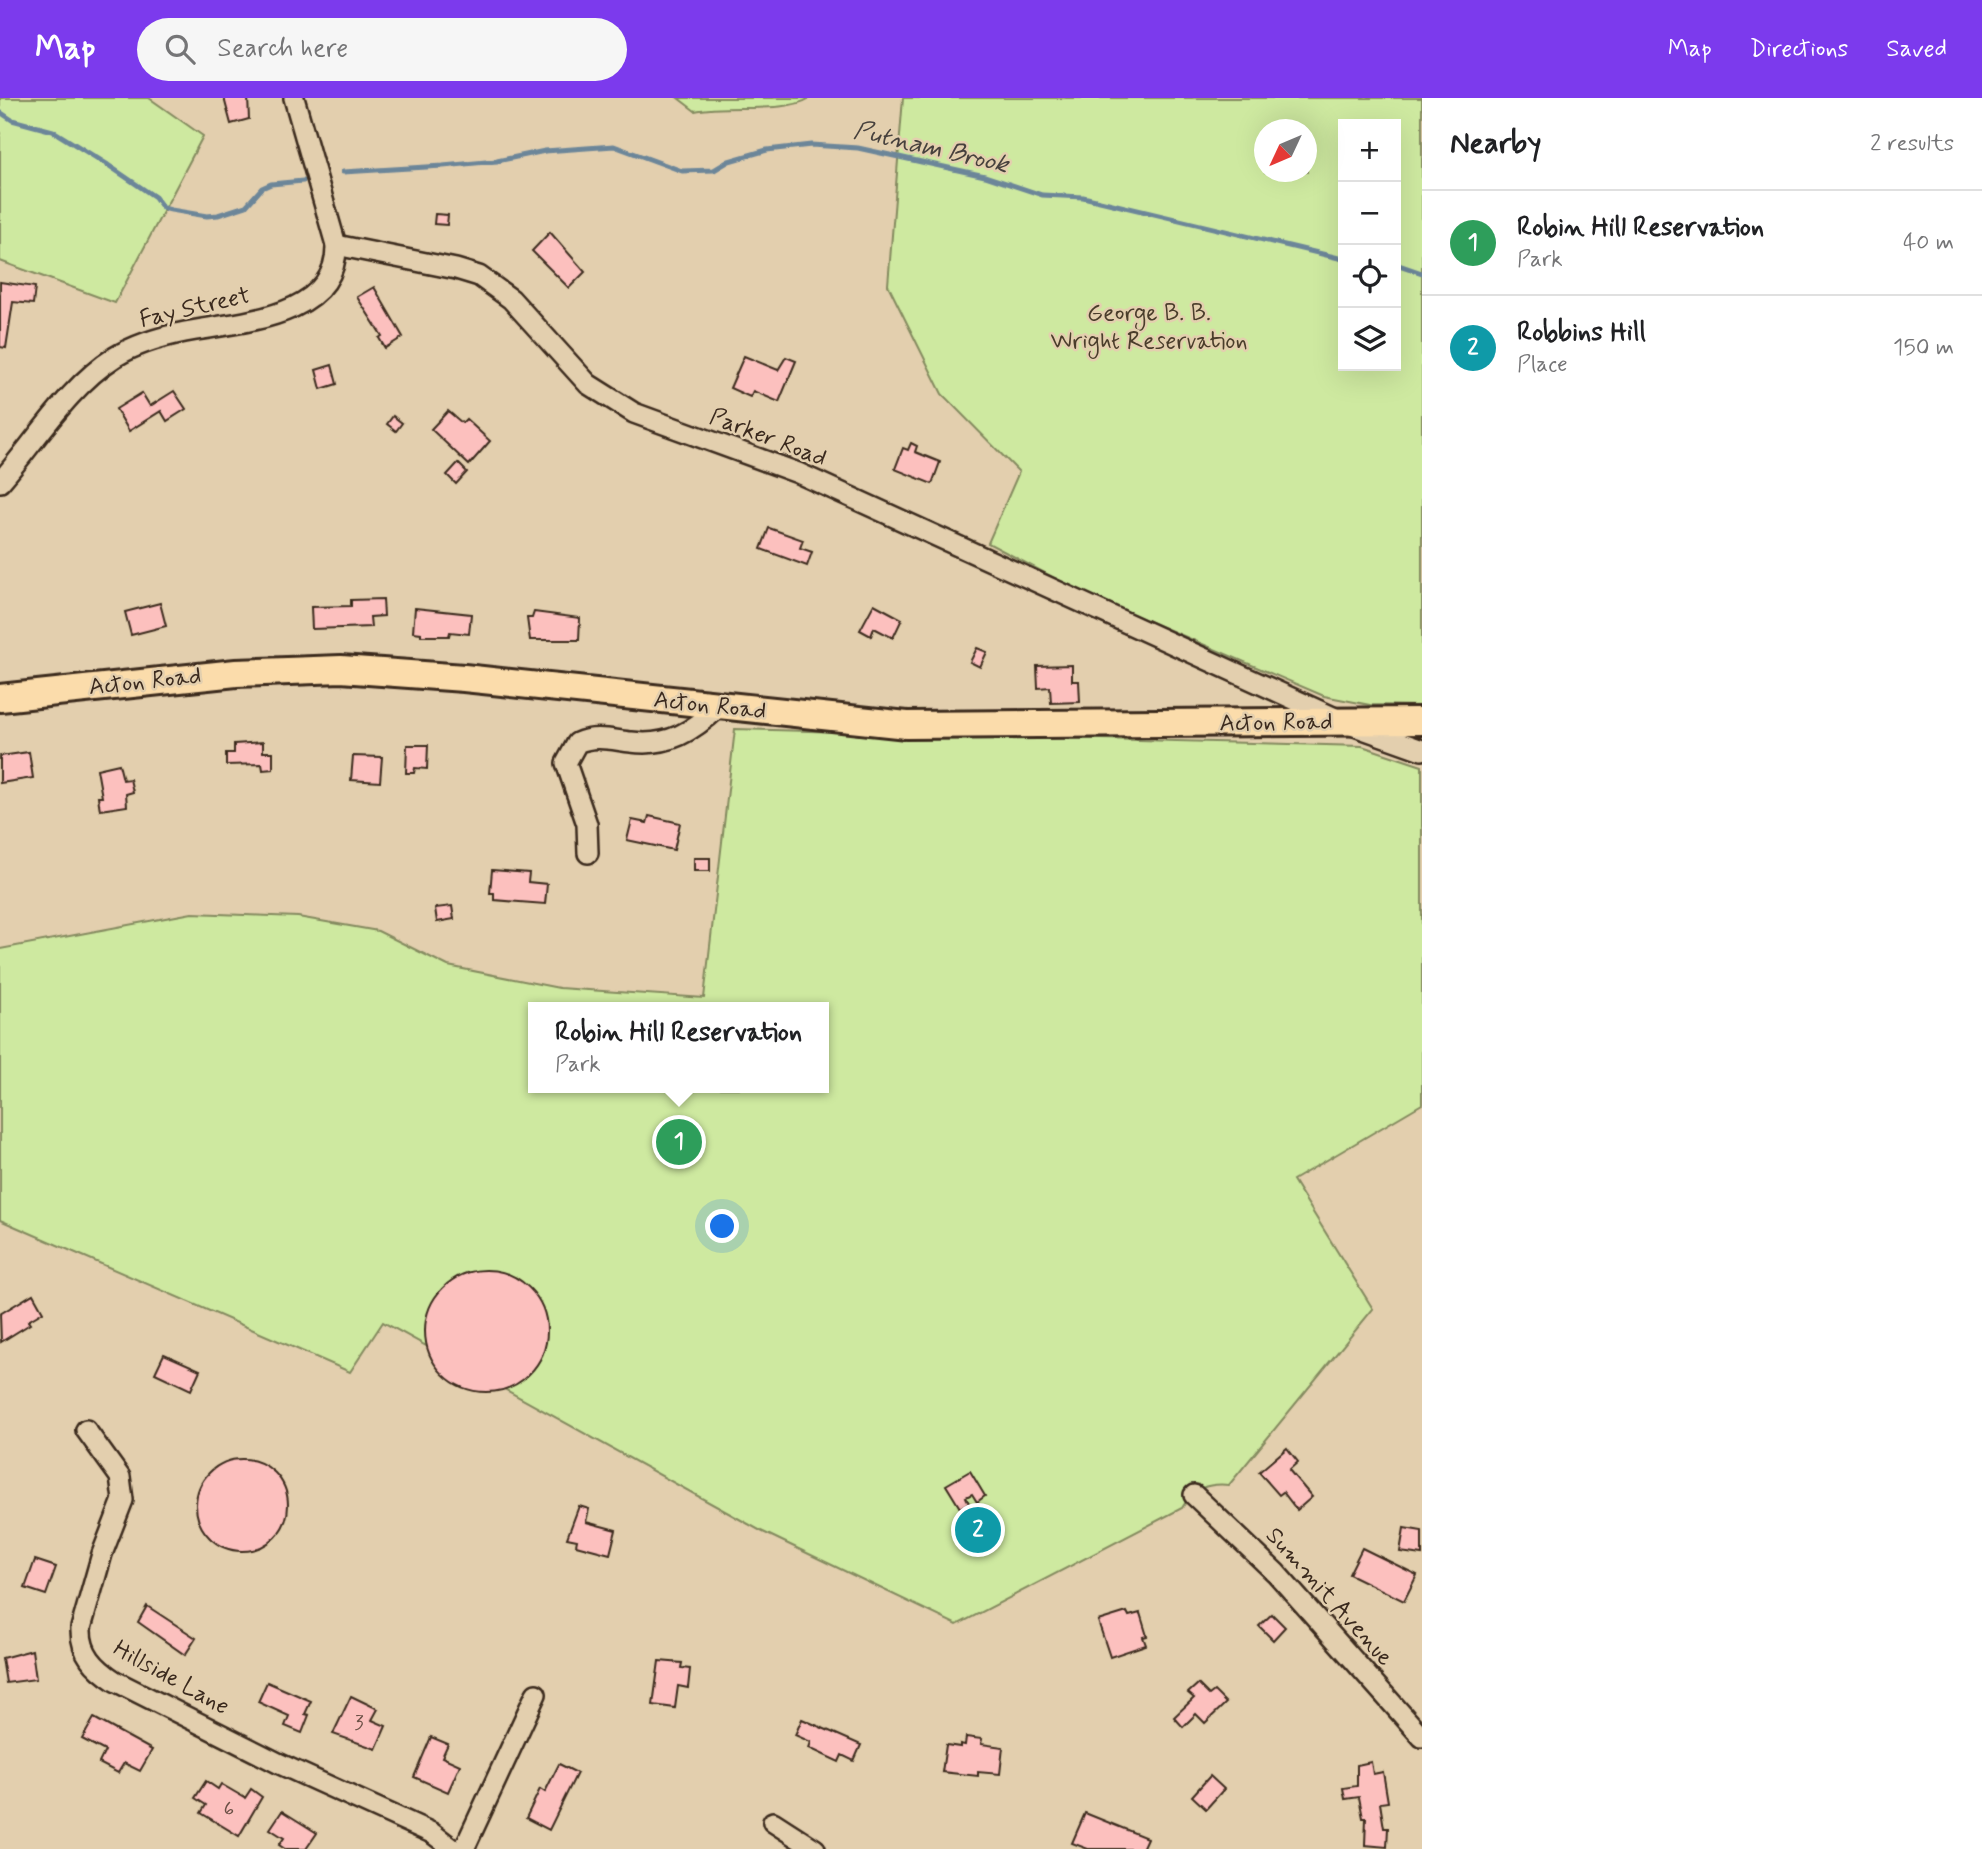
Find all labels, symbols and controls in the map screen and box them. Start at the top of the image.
search box [137,18,627,81]
text: Map [35,27,95,71]
icon: search [161,30,199,68]
text: Search here [217,32,348,66]
text: Map [1668,34,1712,65]
text: Directions [1750,34,1848,65]
text: Saved [1886,34,1947,65]
water label: Putnam Brook [850,114,1014,183]
north arrow [1254,119,1317,182]
map controls [1338,119,1401,371]
button: + [1338,119,1401,182]
text: Nearby [1450,124,1541,163]
text: 2 results [1870,129,1954,159]
button: − [1338,182,1401,245]
text: Robin Hill Reservation [1517,211,1764,245]
text: 1 [1468,228,1478,258]
text: 40 m [1903,228,1954,258]
button: locate [1338,245,1401,308]
text: Park [1517,245,1563,275]
street label: Fay Street [137,280,253,336]
park label: George B. B. Wright Reservation [1050,298,1248,359]
button: layers [1338,308,1401,371]
text: Robbins Hill [1517,316,1646,350]
text: 2 [1467,333,1479,363]
text: 150 m [1893,333,1954,363]
text: Place [1517,350,1568,380]
street label: Parker Road [705,402,831,474]
street label: Acton Road [87,661,203,703]
street label: Acton Road [652,685,768,727]
street label: Acton Road [1219,707,1333,739]
popup [528,1002,829,1093]
text: Robin Hill Reservation [555,1016,802,1050]
text: Park [555,1050,601,1080]
pin: 1 [656,1116,702,1168]
your location [705,1209,739,1243]
pin: 2 [955,1504,1001,1556]
street label: Summit Avenue [1258,1521,1400,1673]
street label: Hillside Lane [107,1633,235,1723]
house number: 3 [354,1709,364,1737]
house number: 6 [224,1795,234,1823]

